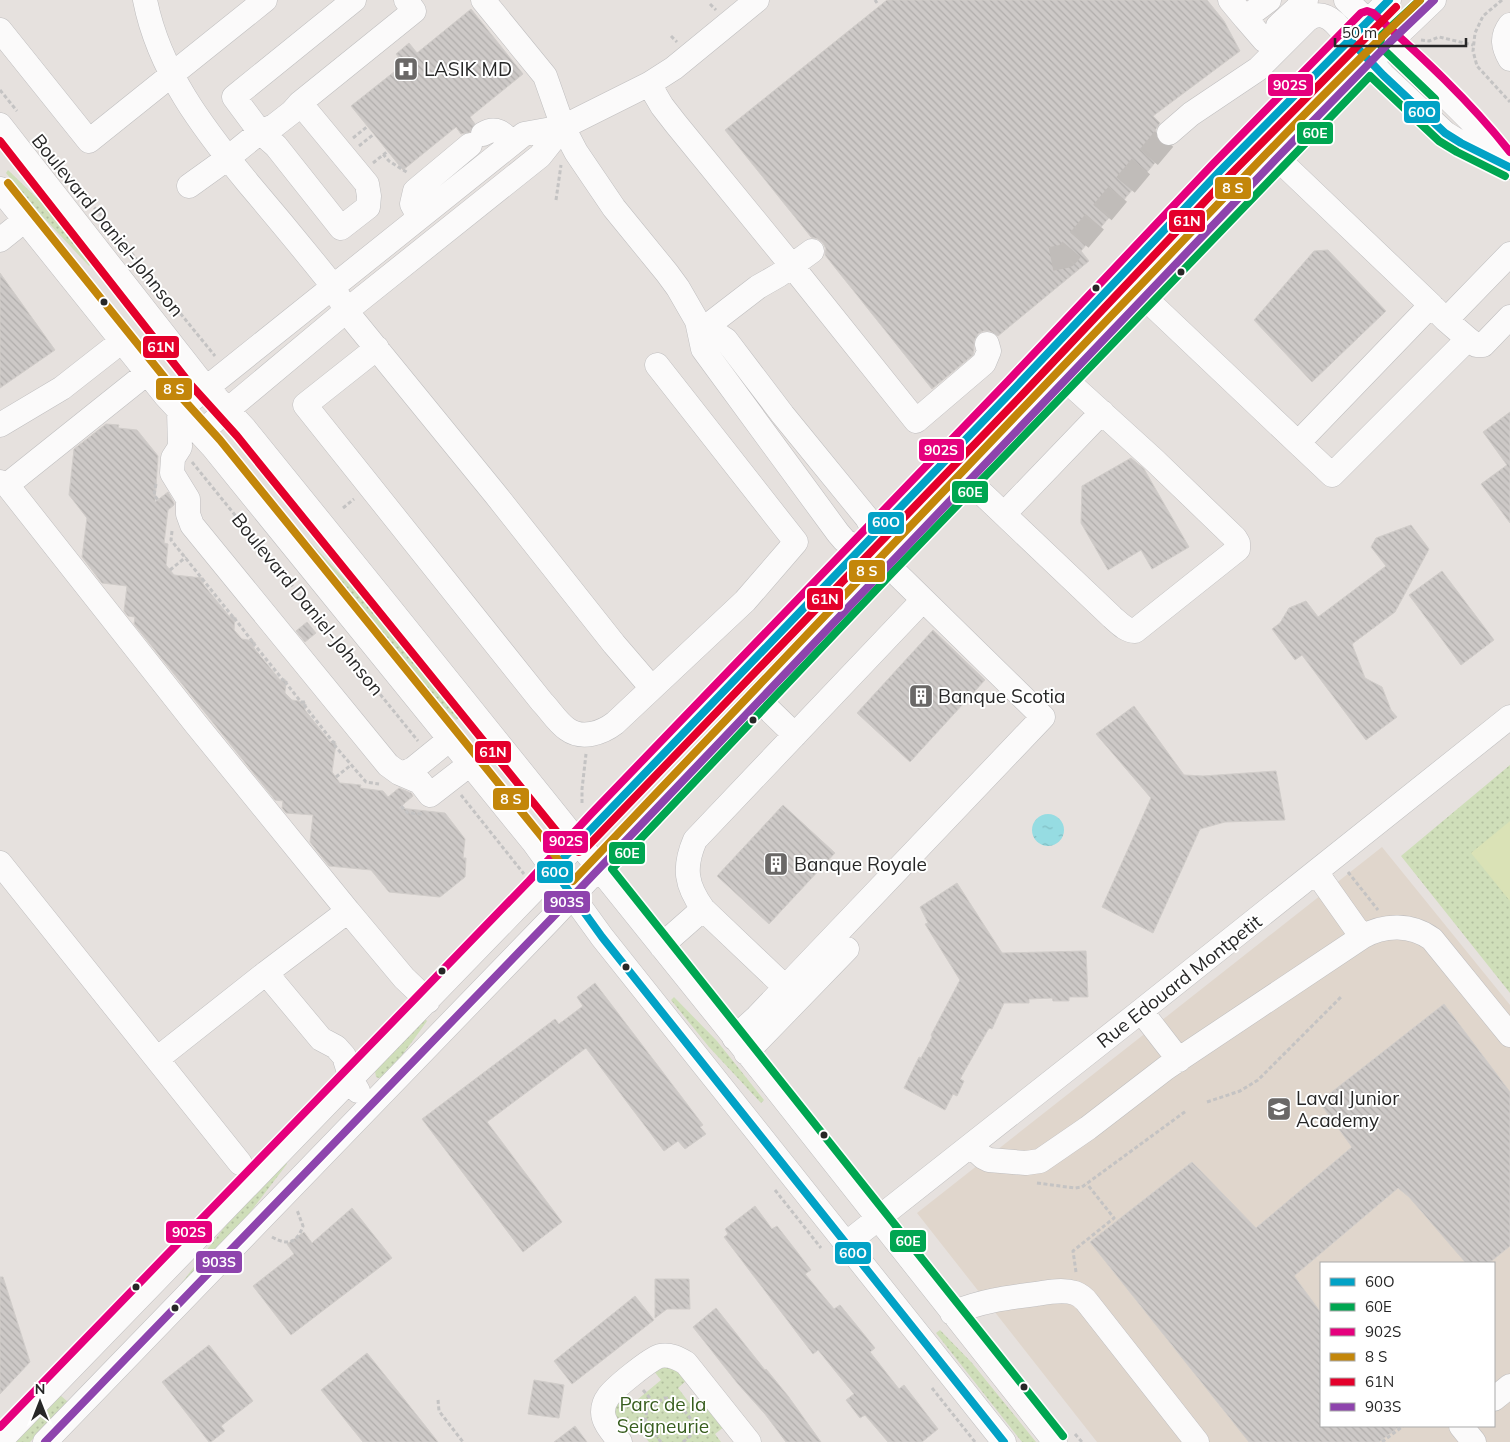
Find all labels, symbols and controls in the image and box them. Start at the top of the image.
scale bar [1335,15,1466,47]
text: 50 m [1342,23,1377,42]
hospital icon: LASIK MD [393,56,419,82]
place label: LASIK MD [424,57,512,81]
line badge: 902S [1267,73,1314,97]
text: 902S [1273,76,1307,94]
line badge: 60O [1403,100,1441,124]
text: 60O [1408,103,1436,121]
line badge: 60E [1296,121,1334,145]
text: 60E [1302,124,1328,142]
street label: Boulevard Daniel-Johnson [27,129,189,321]
line badge: 8 S [1214,176,1252,200]
text: 8 S [1222,179,1244,197]
line badge: 61N [1168,209,1206,233]
text: 61N [1173,212,1201,230]
unlabelled marker [1176,267,1186,277]
unlabelled marker [1091,283,1101,293]
unlabelled marker [99,297,109,307]
line badge: 61N [142,335,180,359]
text: 61N [147,338,175,356]
line badge: 8 S [155,377,193,401]
text: 8 S [163,380,185,398]
line badge: 902S [918,438,965,462]
text: 902S [924,441,958,459]
line badge: 60E [951,480,989,504]
text: 60E [957,483,983,501]
street label: Boulevard Daniel-Johnson [227,508,389,700]
line badge: 60O [867,511,905,535]
text: 60O [872,513,900,531]
line badge: 8 S [848,559,886,583]
text: 8 S [856,562,878,580]
line badge: 61N [806,587,844,611]
text: 61N [811,590,839,608]
building icon: Banque Scotia [908,683,934,709]
place label: Banque Scotia [938,684,1066,708]
unlabelled marker [748,715,758,725]
line badge: 61N [474,740,512,764]
text: 61N [479,743,507,761]
line badge: 8 S [492,787,530,811]
text: 8 S [500,790,522,808]
line badge: 902S [542,830,589,854]
text: 902S [549,832,583,850]
line badge: 60E [608,841,646,865]
text: 60E [614,844,640,862]
building icon: Banque Royale [763,851,789,877]
place label: Banque Royale [794,852,927,876]
line badge: 60O [536,860,574,884]
text: 60O [541,863,569,881]
line badge: 903S [543,890,591,914]
text: 903S [550,893,584,911]
street label: Rue Edouard Montpetit [1092,909,1267,1053]
unlabelled marker [621,962,631,972]
unlabelled marker [437,966,447,976]
place label: Laval Junior Academy [1296,1086,1399,1132]
school or university icon: Laval Junior Academy [1266,1096,1292,1122]
unlabelled marker [819,1130,829,1140]
line badge: 902S [165,1220,213,1244]
text: 902S [172,1223,206,1241]
line badge: 60E [889,1229,927,1253]
text: 60E [895,1232,921,1250]
line badge: 60O [834,1241,872,1265]
text: 60O [839,1244,867,1262]
line badge: 903S [195,1250,243,1274]
text: 903S [202,1253,236,1271]
legend [1320,1262,1495,1427]
text: 60O [1365,1272,1395,1291]
unlabelled marker [131,1282,141,1292]
text: 60E [1365,1297,1392,1316]
unlabelled marker [170,1303,180,1313]
text: 902S [1365,1322,1401,1341]
text: 8 S [1365,1347,1387,1366]
text: 61N [1365,1372,1394,1391]
north arrow [15,1377,65,1427]
text: N [35,1380,45,1398]
unlabelled marker [1019,1382,1029,1392]
park label: Parc de la Seigneurie [617,1392,709,1438]
text: 903S [1365,1397,1401,1416]

